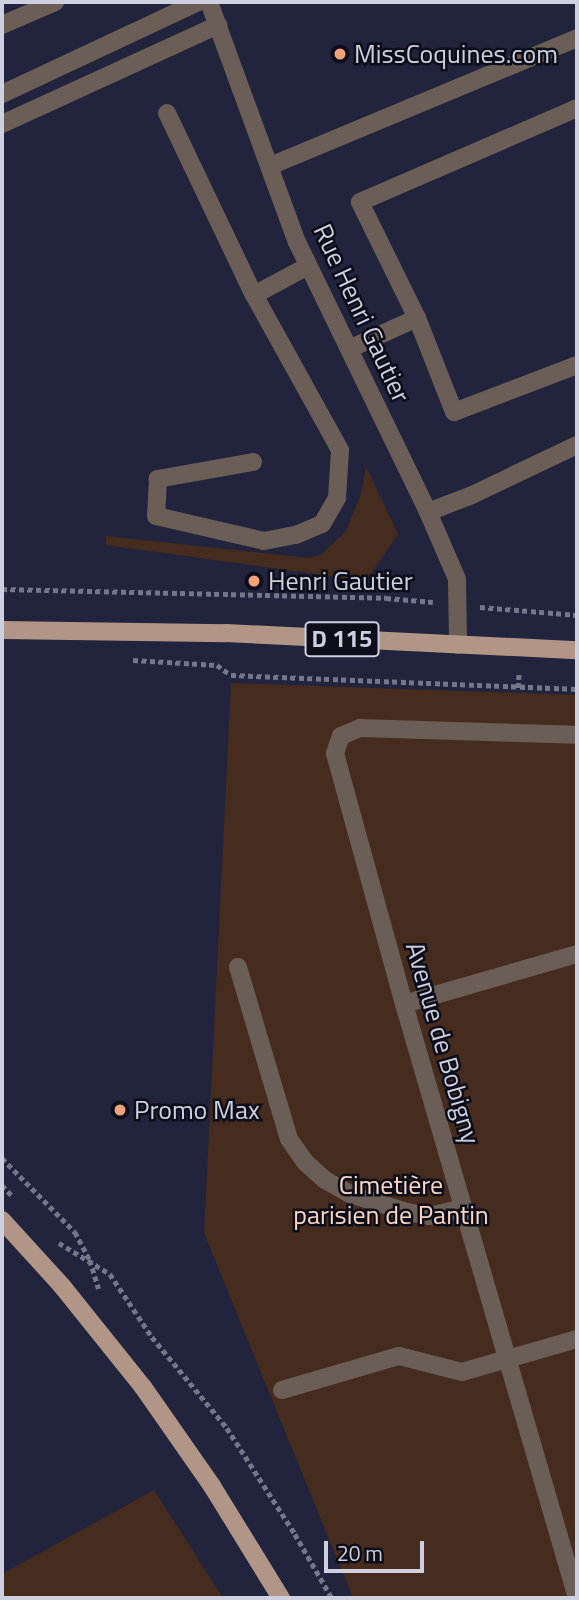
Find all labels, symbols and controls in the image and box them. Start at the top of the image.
place label: MissCoquines.com [354,38,558,70]
marker: MissCoquines.com [332,46,348,62]
street label: Rue Henri Gautier [307,219,417,407]
place label: Henri Gautier [268,565,413,597]
marker: Henri Gautier [246,573,262,589]
road number: D 115 [304,618,380,660]
street label: Avenue de Bobigny [399,938,487,1148]
place label: Promo Max [134,1094,260,1126]
marker: Promo Max [112,1102,128,1118]
park label: Cimetière parisien de Pantin [293,1169,489,1230]
scale bar [327,1526,427,1570]
text: 20 m [337,1537,383,1569]

